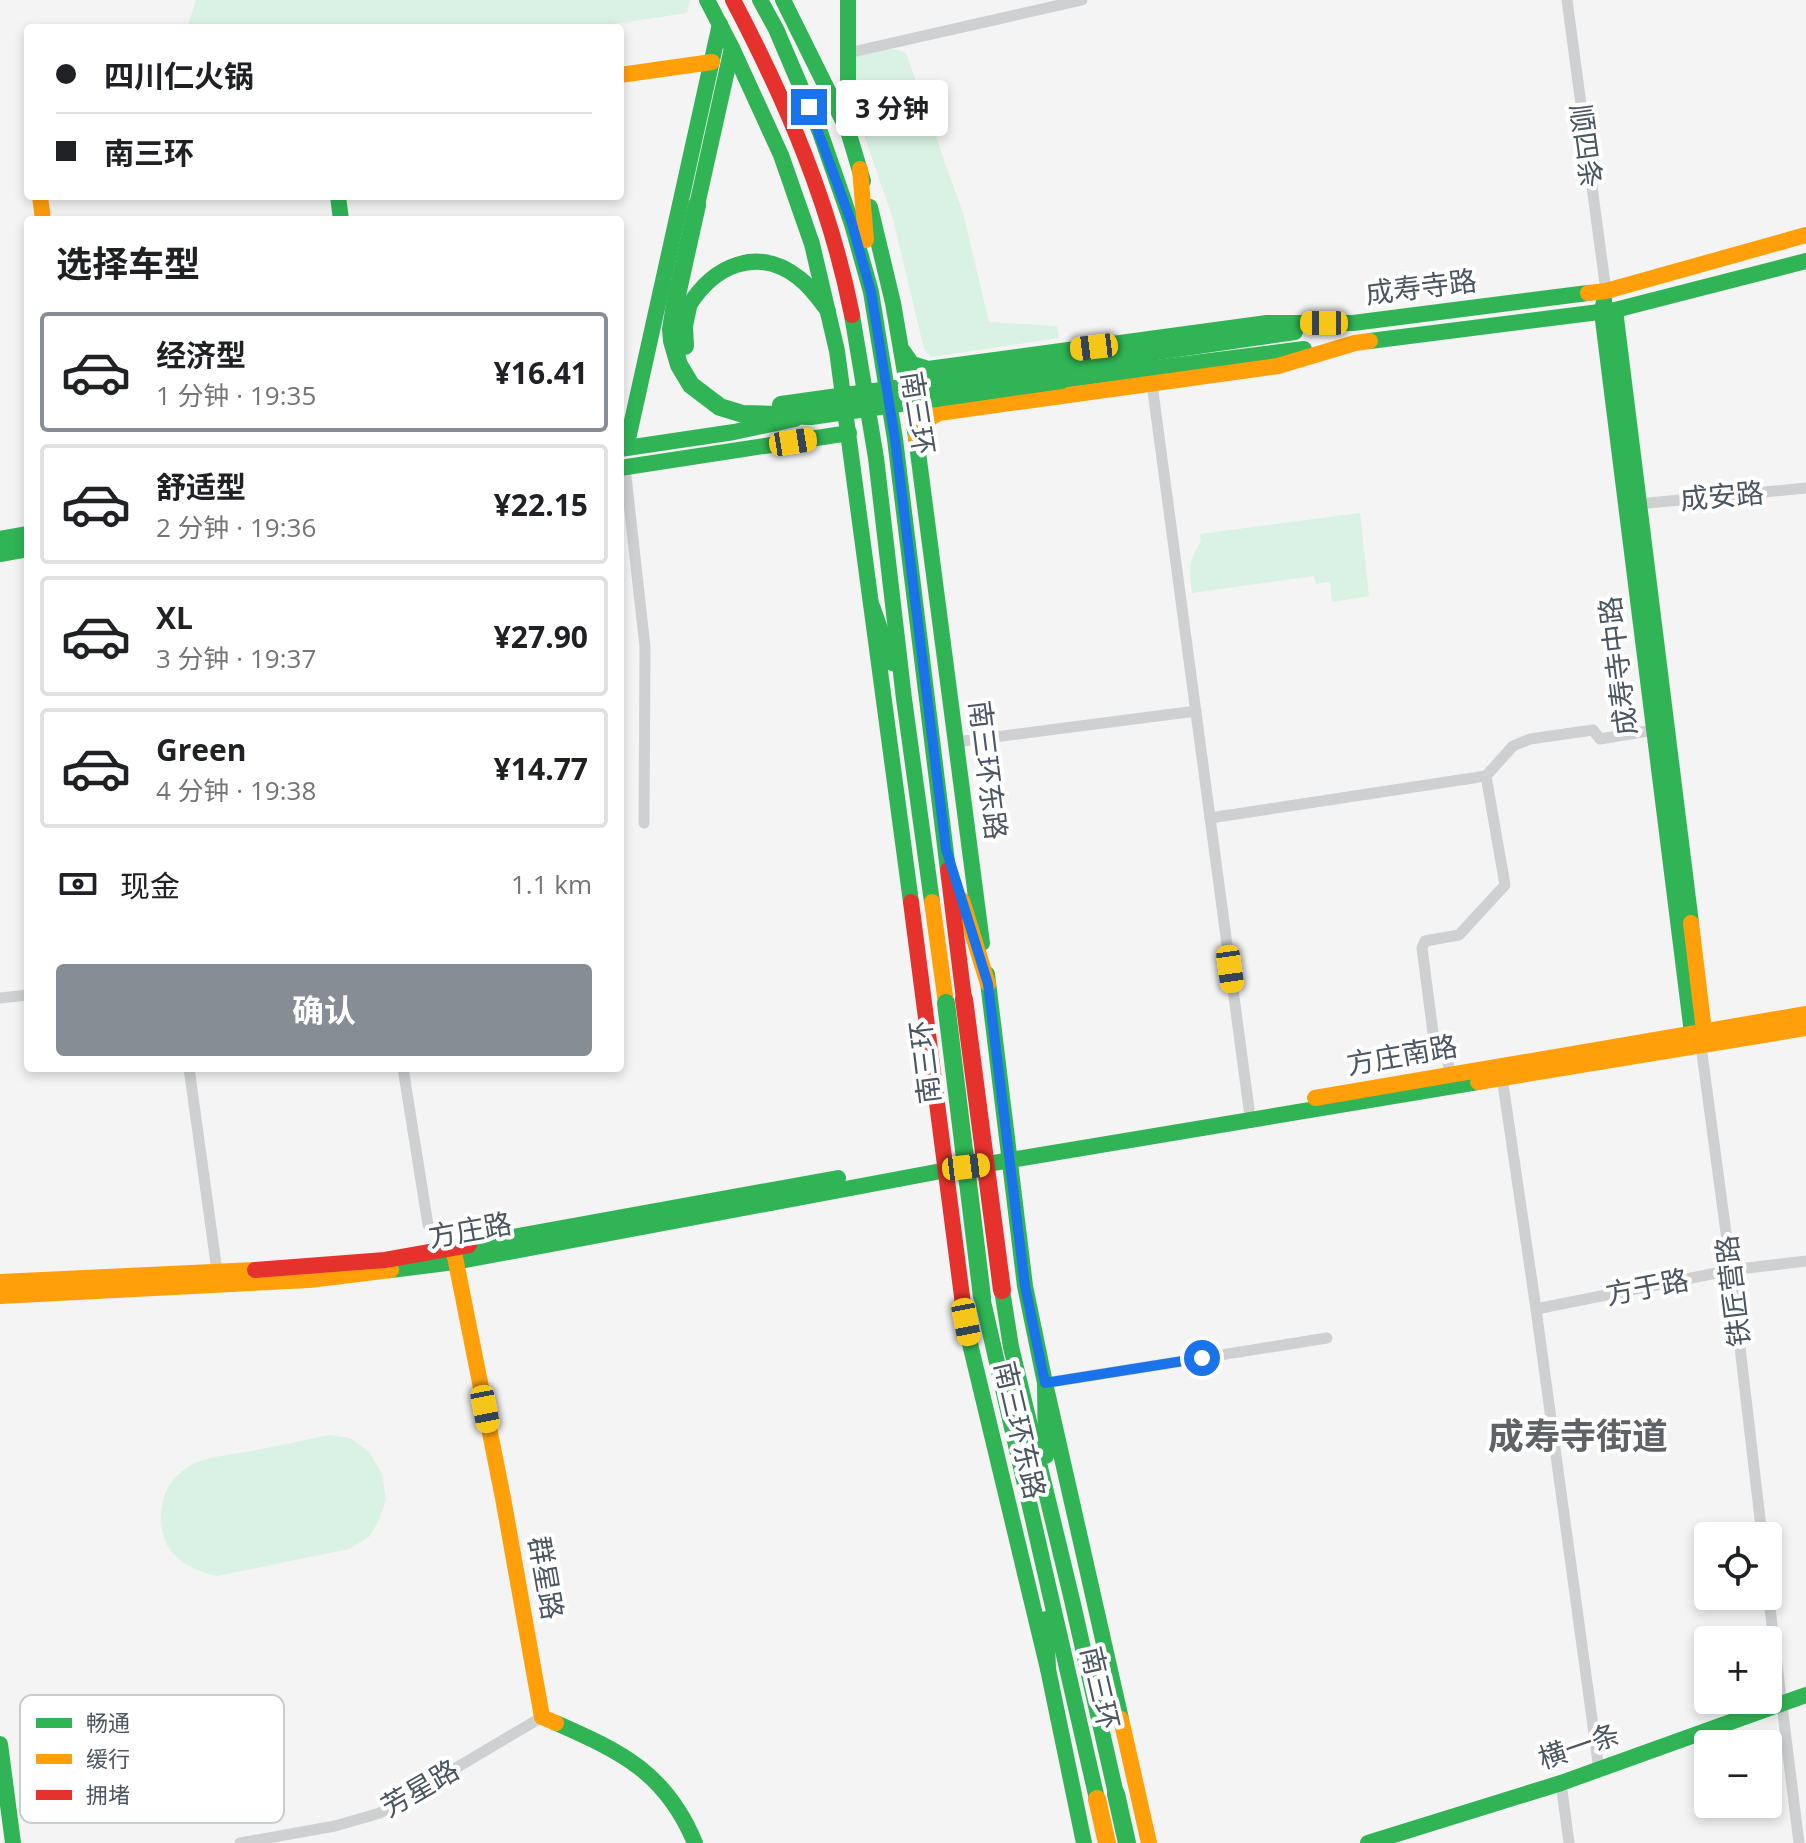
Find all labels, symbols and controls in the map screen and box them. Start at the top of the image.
text: 四川仁火锅 [104,55,254,96]
callout: 3 分钟 [837,79,949,135]
route end [791,89,827,125]
text: 3 分钟 [855,90,929,126]
street label: 顺四条 [1562,102,1612,190]
text: 南三环 [104,132,194,173]
text: 选择车型 [56,239,200,288]
street label: 成寿寺路 [1363,260,1479,312]
car [1300,311,1348,335]
car [1069,332,1119,362]
text: 经济型 [156,334,246,375]
icon: car [60,336,132,408]
text: ¥16.41 [494,352,588,393]
street label: 南三环 [894,368,944,457]
text: 1 分钟 · 19:35 [156,377,316,413]
car [767,426,819,458]
text: 舒适型 [156,466,246,507]
icon: car [60,468,132,540]
street label: 成安路 [1678,472,1765,518]
text: ¥22.15 [494,484,588,525]
text: 2 分钟 · 19:36 [156,509,316,545]
street label: 成寿寺中路 [1590,594,1644,738]
text: XL [156,597,193,638]
icon: car [60,600,132,672]
text: ¥27.90 [494,616,588,657]
text: 3 分钟 · 19:37 [156,640,316,676]
street label: 南三环东路 [962,698,1016,842]
text: Green [156,729,247,770]
icon: car [60,732,132,804]
text: ¥14.77 [494,748,588,789]
text: 4 分钟 · 19:38 [156,772,316,808]
icon: cash [56,862,100,906]
text: 现金 [120,865,180,906]
text: 1.1 km [511,866,592,902]
car [1215,944,1245,994]
button: 确认 [56,964,592,1056]
street label: 南三环 [900,1018,948,1106]
street label: 方庄南路 [1343,1026,1460,1082]
car [941,1152,991,1182]
street label: 方庄路 [425,1203,514,1255]
street label: 铁匠营路 [1706,1233,1758,1349]
street label: 方于路 [1602,1259,1692,1313]
car [950,1296,982,1348]
route start [1184,1340,1220,1376]
street label: 南三环东路 [987,1357,1055,1502]
car [469,1383,501,1435]
district label: 成寿寺街道 [1488,1411,1668,1460]
map controls [1694,1522,1782,1818]
button: locate [1694,1522,1782,1610]
street label: 群星路 [521,1533,573,1622]
button: + [1694,1626,1782,1714]
street label: 南三环 [1073,1643,1129,1733]
legend [20,1695,284,1823]
text: 畅通 [86,1707,130,1737]
street label: 横一条 [1533,1713,1625,1777]
button: − [1694,1730,1782,1818]
text: 缓行 [86,1743,130,1773]
street label: 芳星路 [374,1750,465,1825]
text: 拥堵 [86,1779,130,1809]

